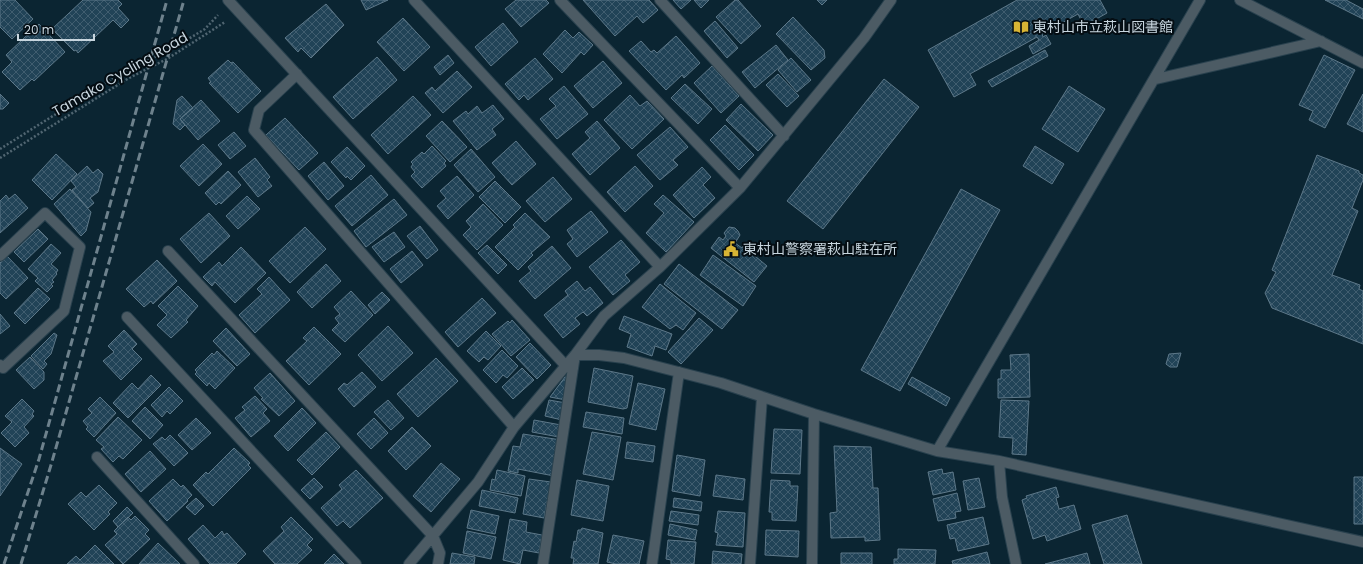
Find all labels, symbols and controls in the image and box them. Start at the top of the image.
scale bar [18,16,94,42]
place label: 東村山市立萩山図書館 [1033,17,1173,37]
library icon: 東村山市立萩山図書館 [1012,18,1030,36]
text: 20 m [24,21,54,38]
street label: Tamako Cycling Road [49,27,191,121]
place label: 東村山警察署萩山駐在所 [743,239,897,259]
public building icon: 東村山警察署萩山駐在所 [722,240,740,258]

